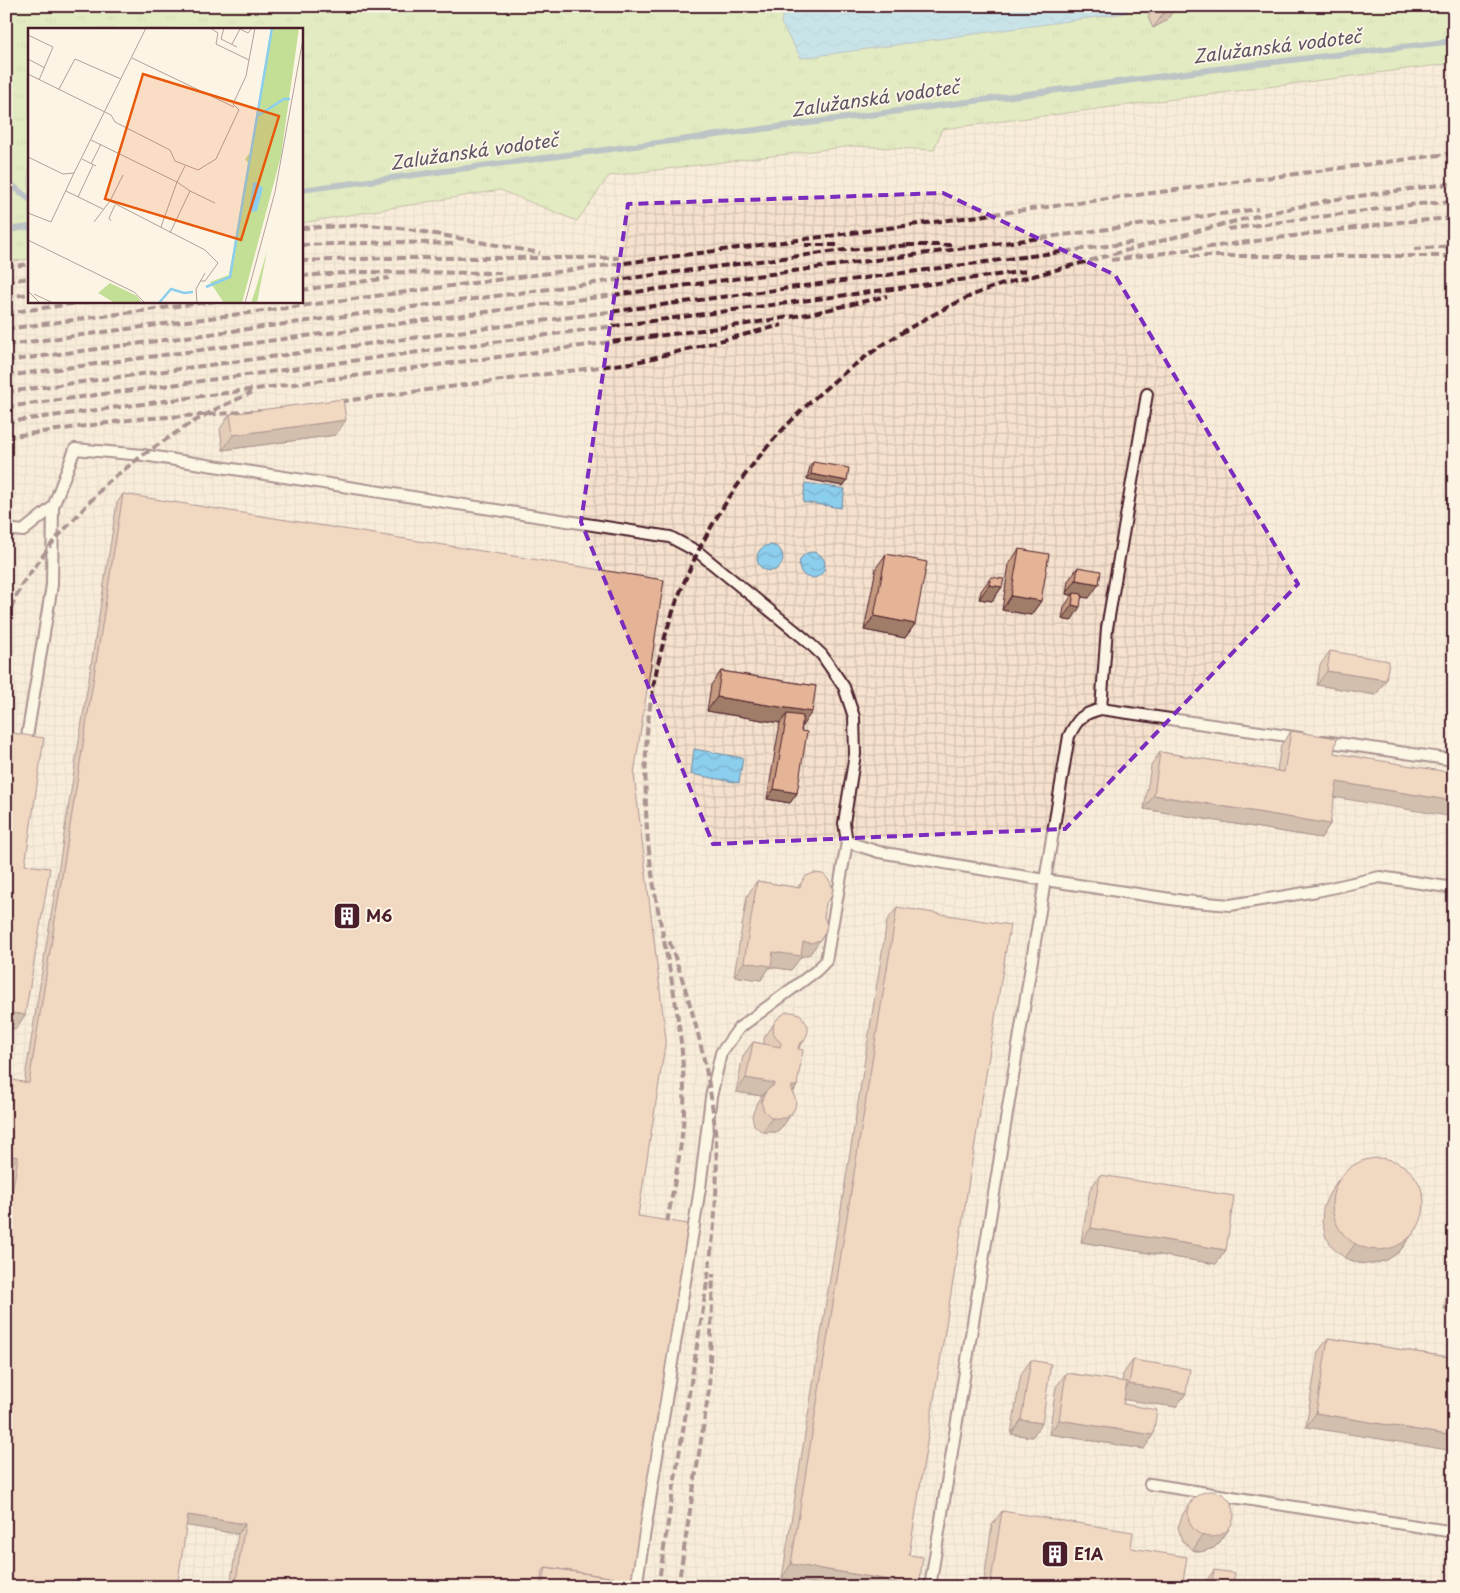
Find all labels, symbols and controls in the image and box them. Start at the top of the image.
water label: Zalužanská vodoteč [1191,21,1366,69]
inset map [28,28,302,302]
water label: Zalužanská vodoteč [789,72,964,123]
water label: Zalužanská vodoteč [388,125,563,176]
building icon: M6 [332,901,362,931]
place label: M6 [366,903,392,927]
building icon: E1A [1040,1539,1070,1569]
place label: E1A [1074,1541,1104,1565]

